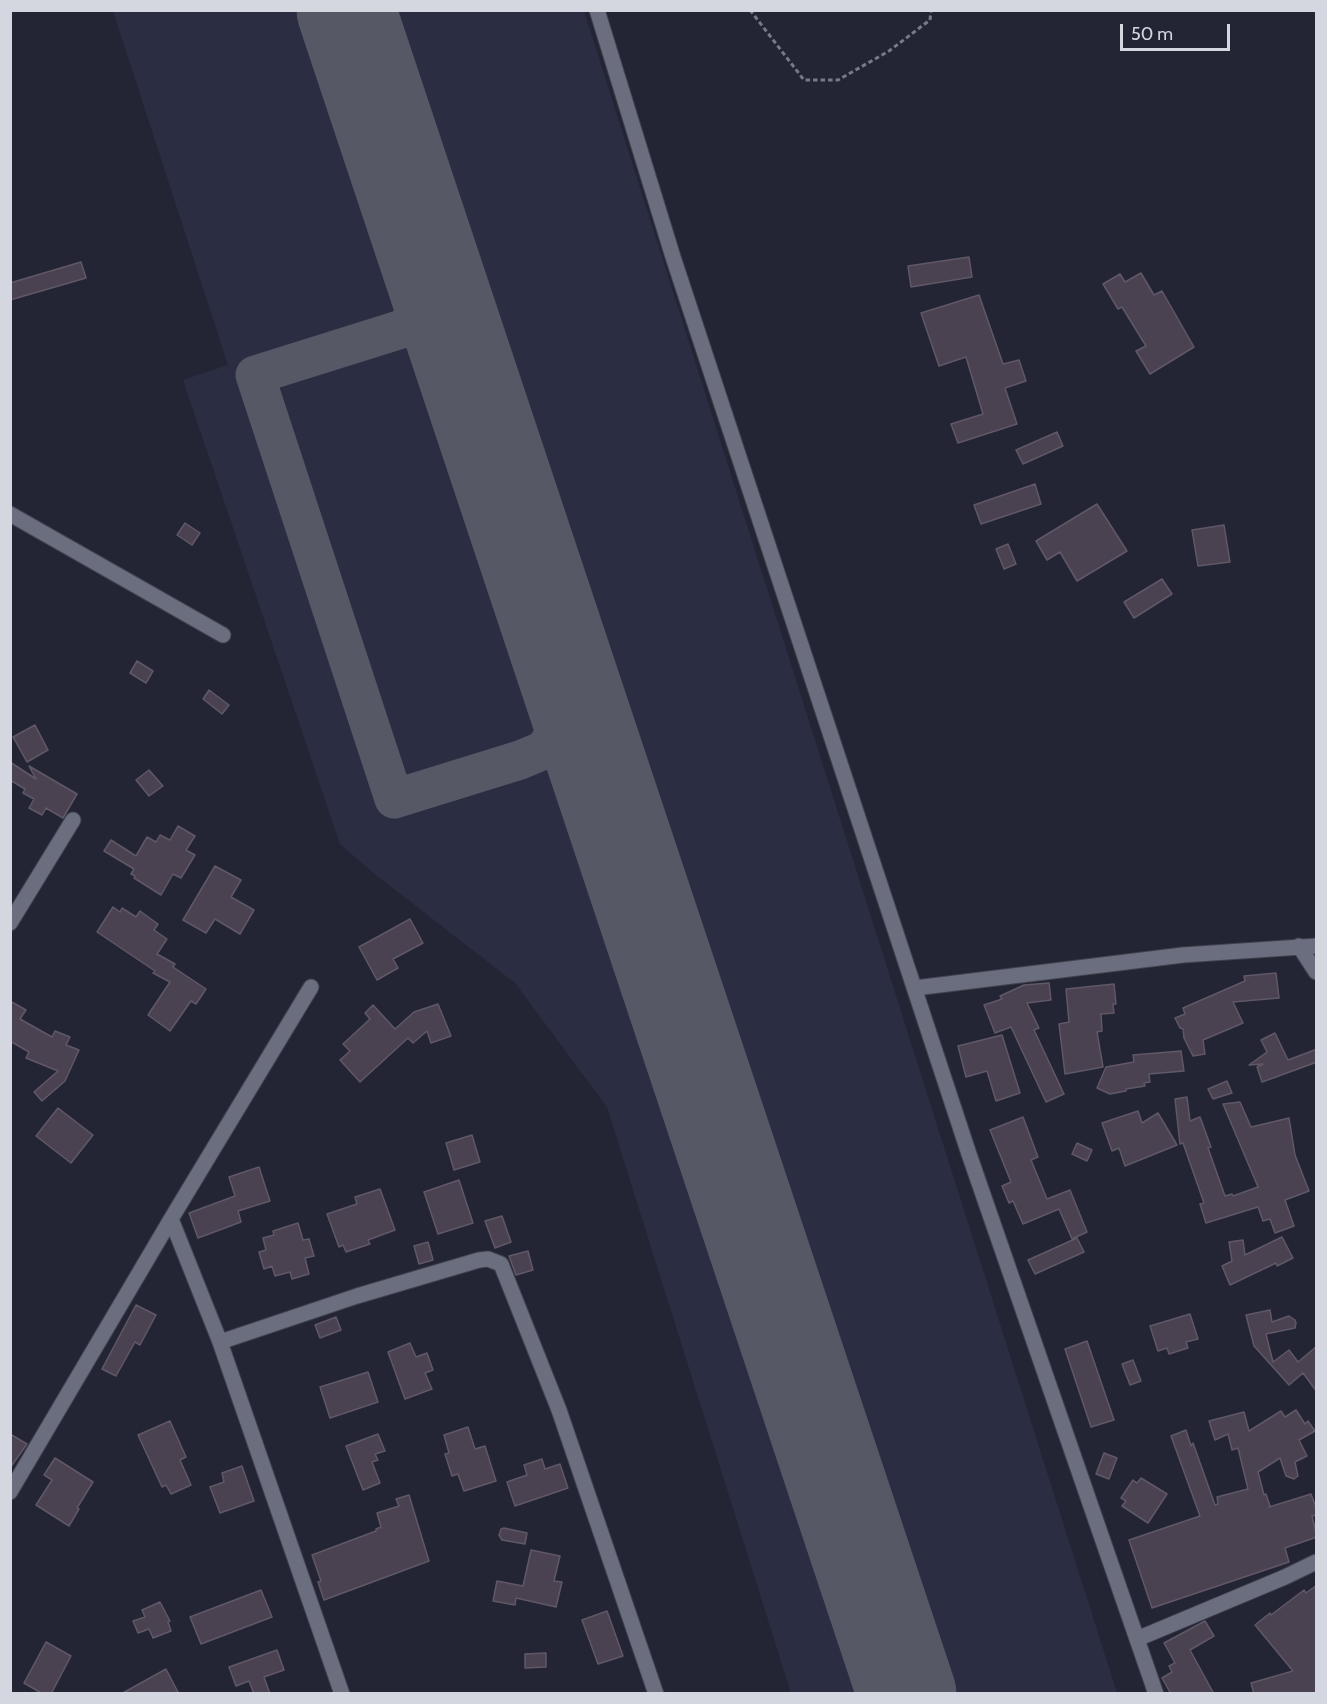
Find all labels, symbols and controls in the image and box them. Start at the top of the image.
scale bar [1123,12,1232,50]
text: 50 m [1131,23,1173,45]

